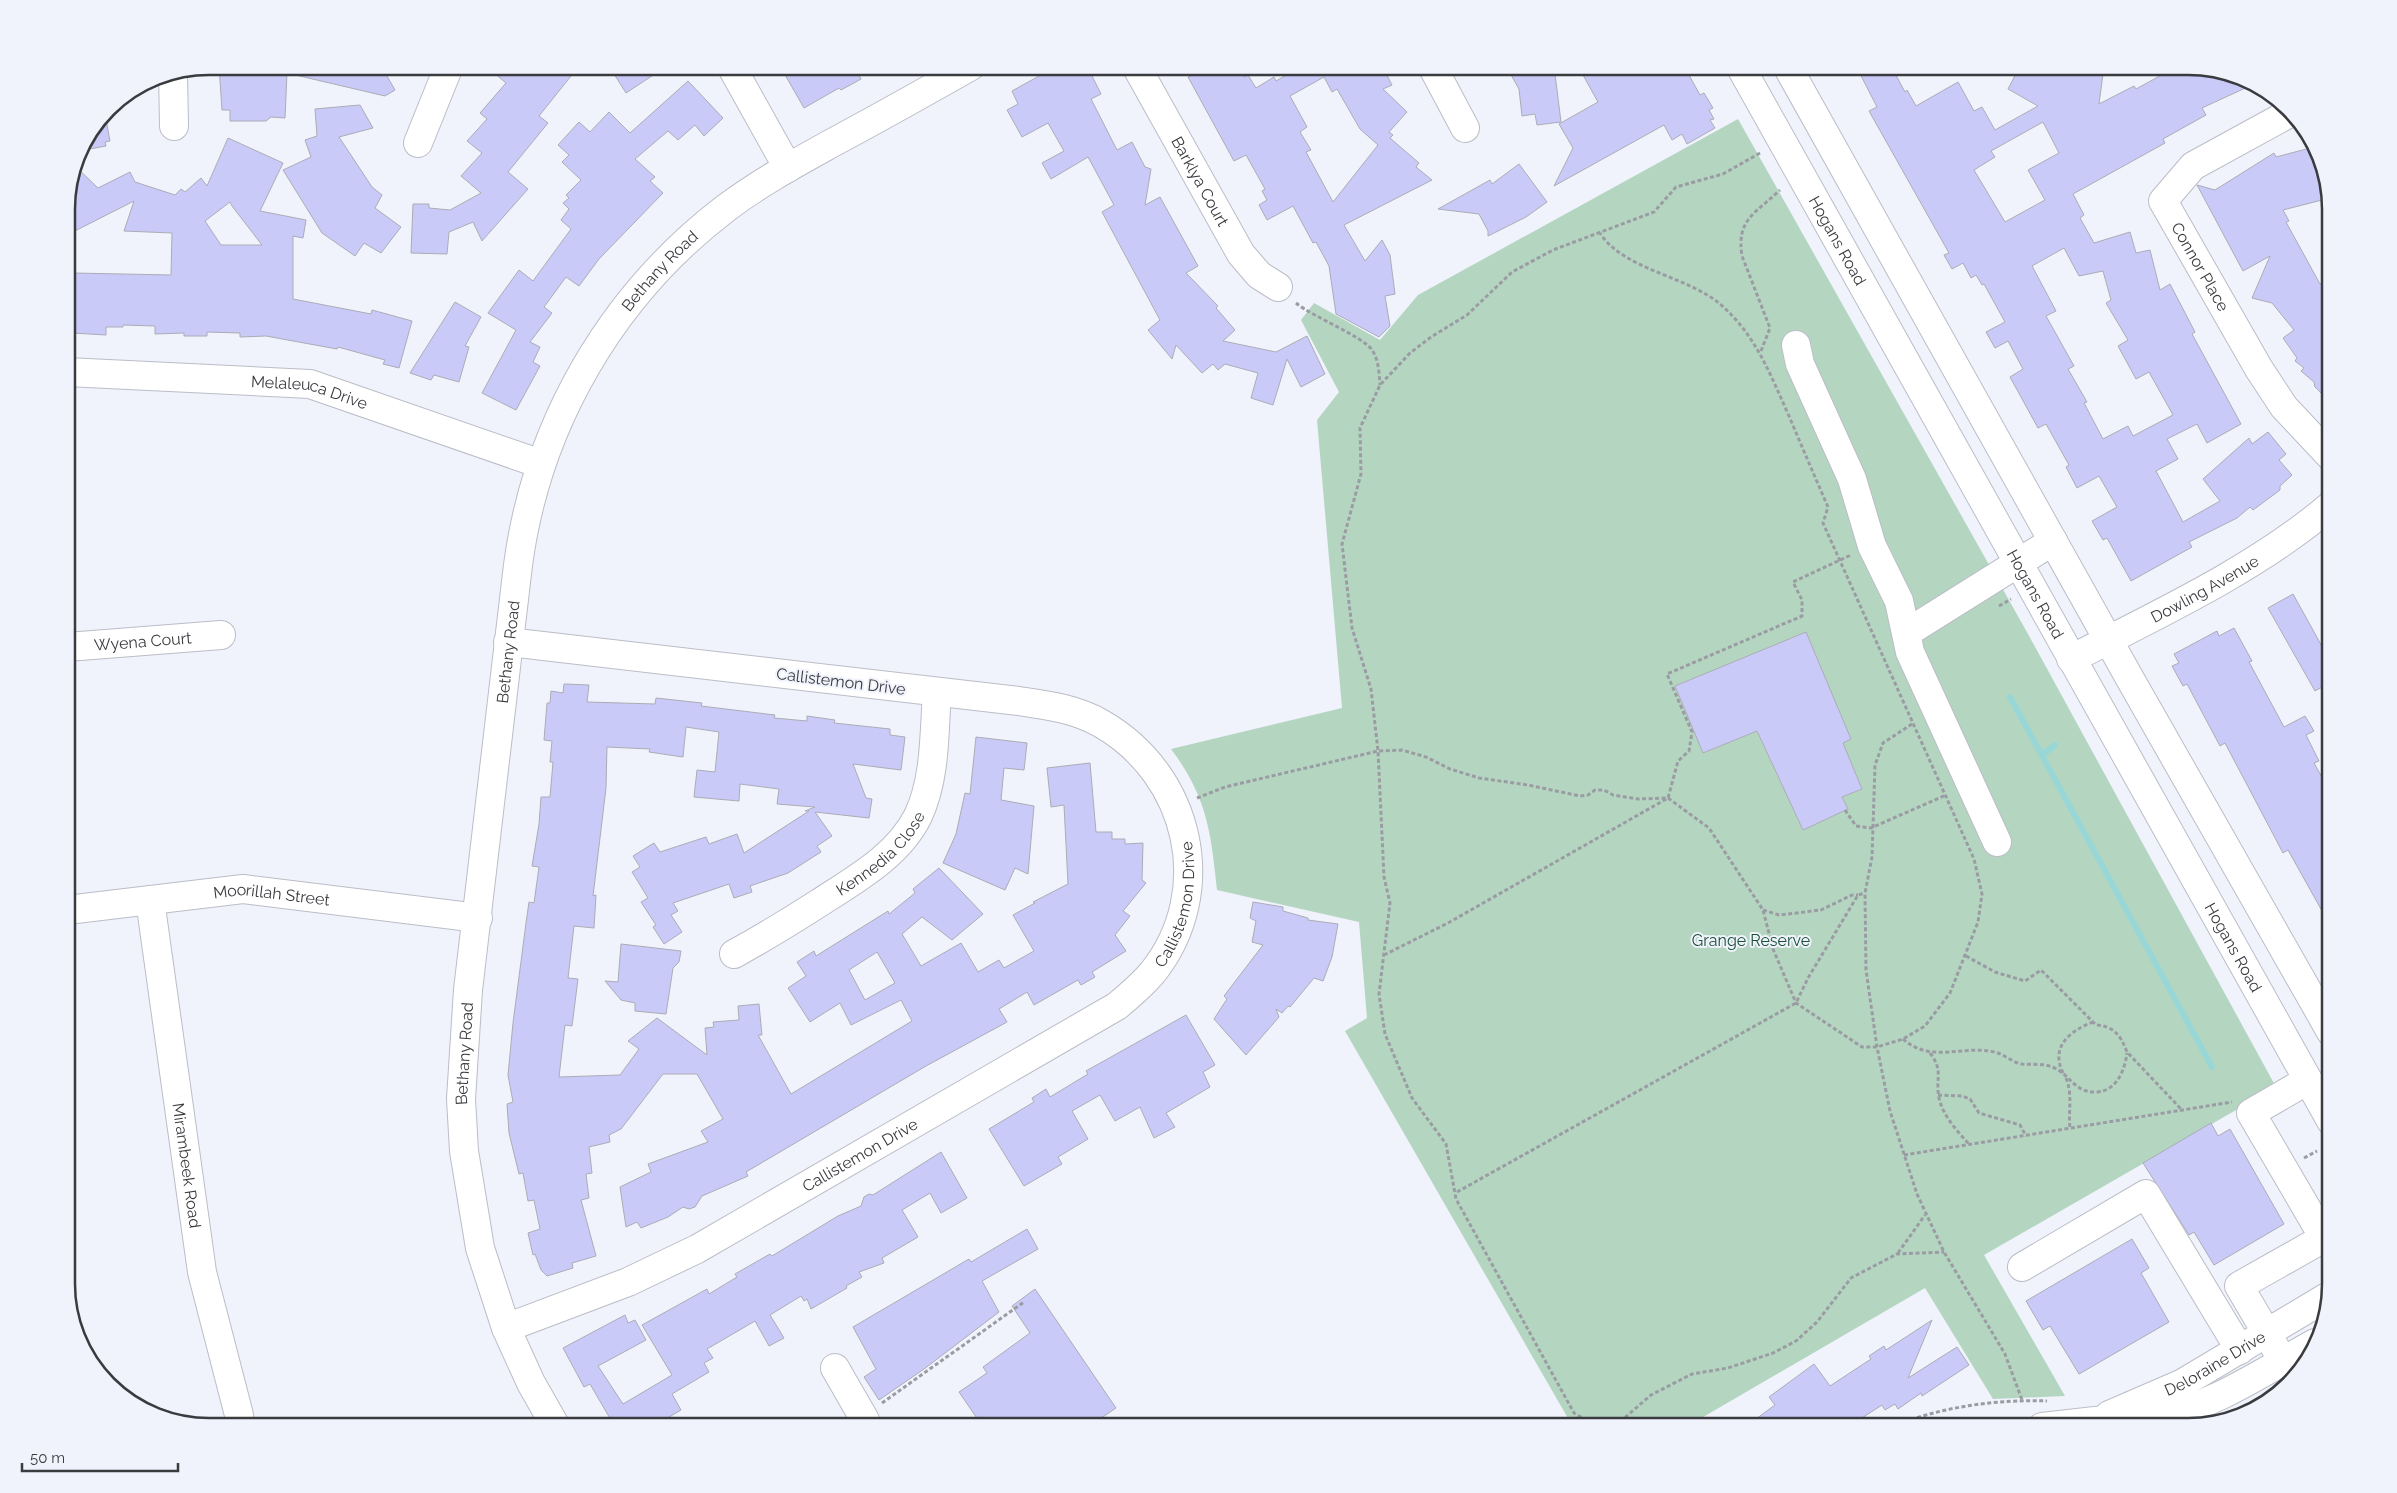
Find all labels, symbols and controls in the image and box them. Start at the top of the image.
street label: Barklya Court [1167,133,1233,230]
street label: Hogans Road [1805,193,1870,289]
street label: Connor Place [2167,219,2233,315]
street label: Bethany Road [618,227,702,315]
street label: Melaleuca Drive [251,372,370,413]
street label: Hogans Road [2003,546,2068,642]
street label: Dowling Avenue [2148,551,2262,627]
street label: Bethany Road [493,600,524,705]
street label: Wyena Court [93,628,193,655]
street label: Callistemon Drive [775,664,907,699]
street label: Kennedia Close [833,808,929,900]
street label: Callistemon Drive [1151,840,1198,971]
street label: Moorillah Street [212,880,332,910]
street label: Hogans Road [2201,899,2266,995]
park label: Grange Reserve [1692,931,1810,950]
street label: Bethany Road [452,1001,477,1106]
street label: Mirambeek Road [168,1102,205,1229]
street label: Callistemon Drive [799,1114,921,1196]
street label: Deloraine Drive [2162,1327,2269,1400]
scale bar [22,1440,179,1472]
text: 50 m [30,1449,65,1467]

